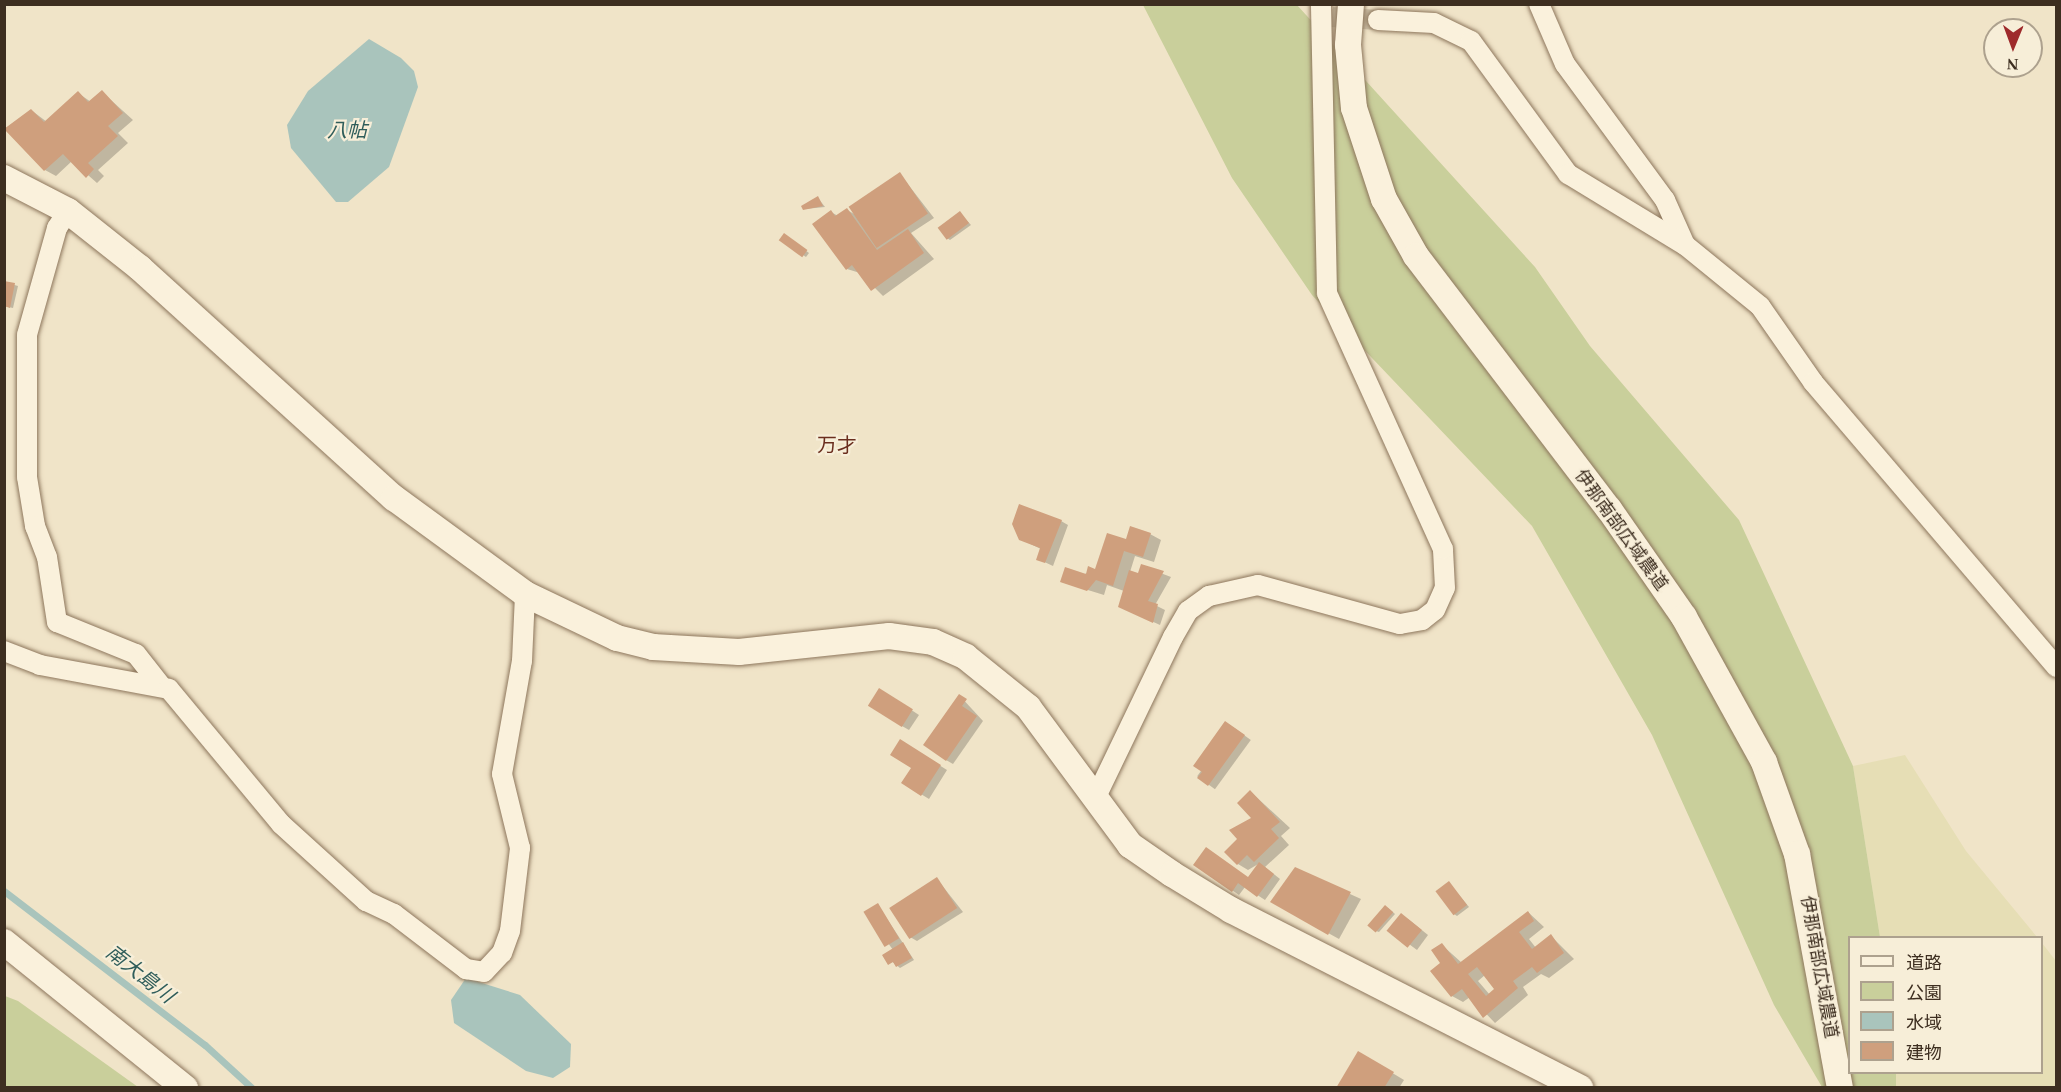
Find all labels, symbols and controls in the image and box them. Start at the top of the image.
north arrow [1983,18,2043,78]
text: N [2007,56,2019,73]
water label: 八帖 [327,118,367,142]
district label: 万才 [817,433,857,457]
street label: 伊那南部広域農道 [1570,465,1672,595]
street label: 伊那南部広域農道 [1796,894,1842,1040]
legend [1848,936,2043,1074]
water label: 南大島川 [101,940,179,1008]
text: 道路 [1906,953,1942,973]
text: 公園 [1906,983,1942,1003]
text: 水域 [1906,1013,1942,1033]
text: 建物 [1906,1043,1942,1063]

